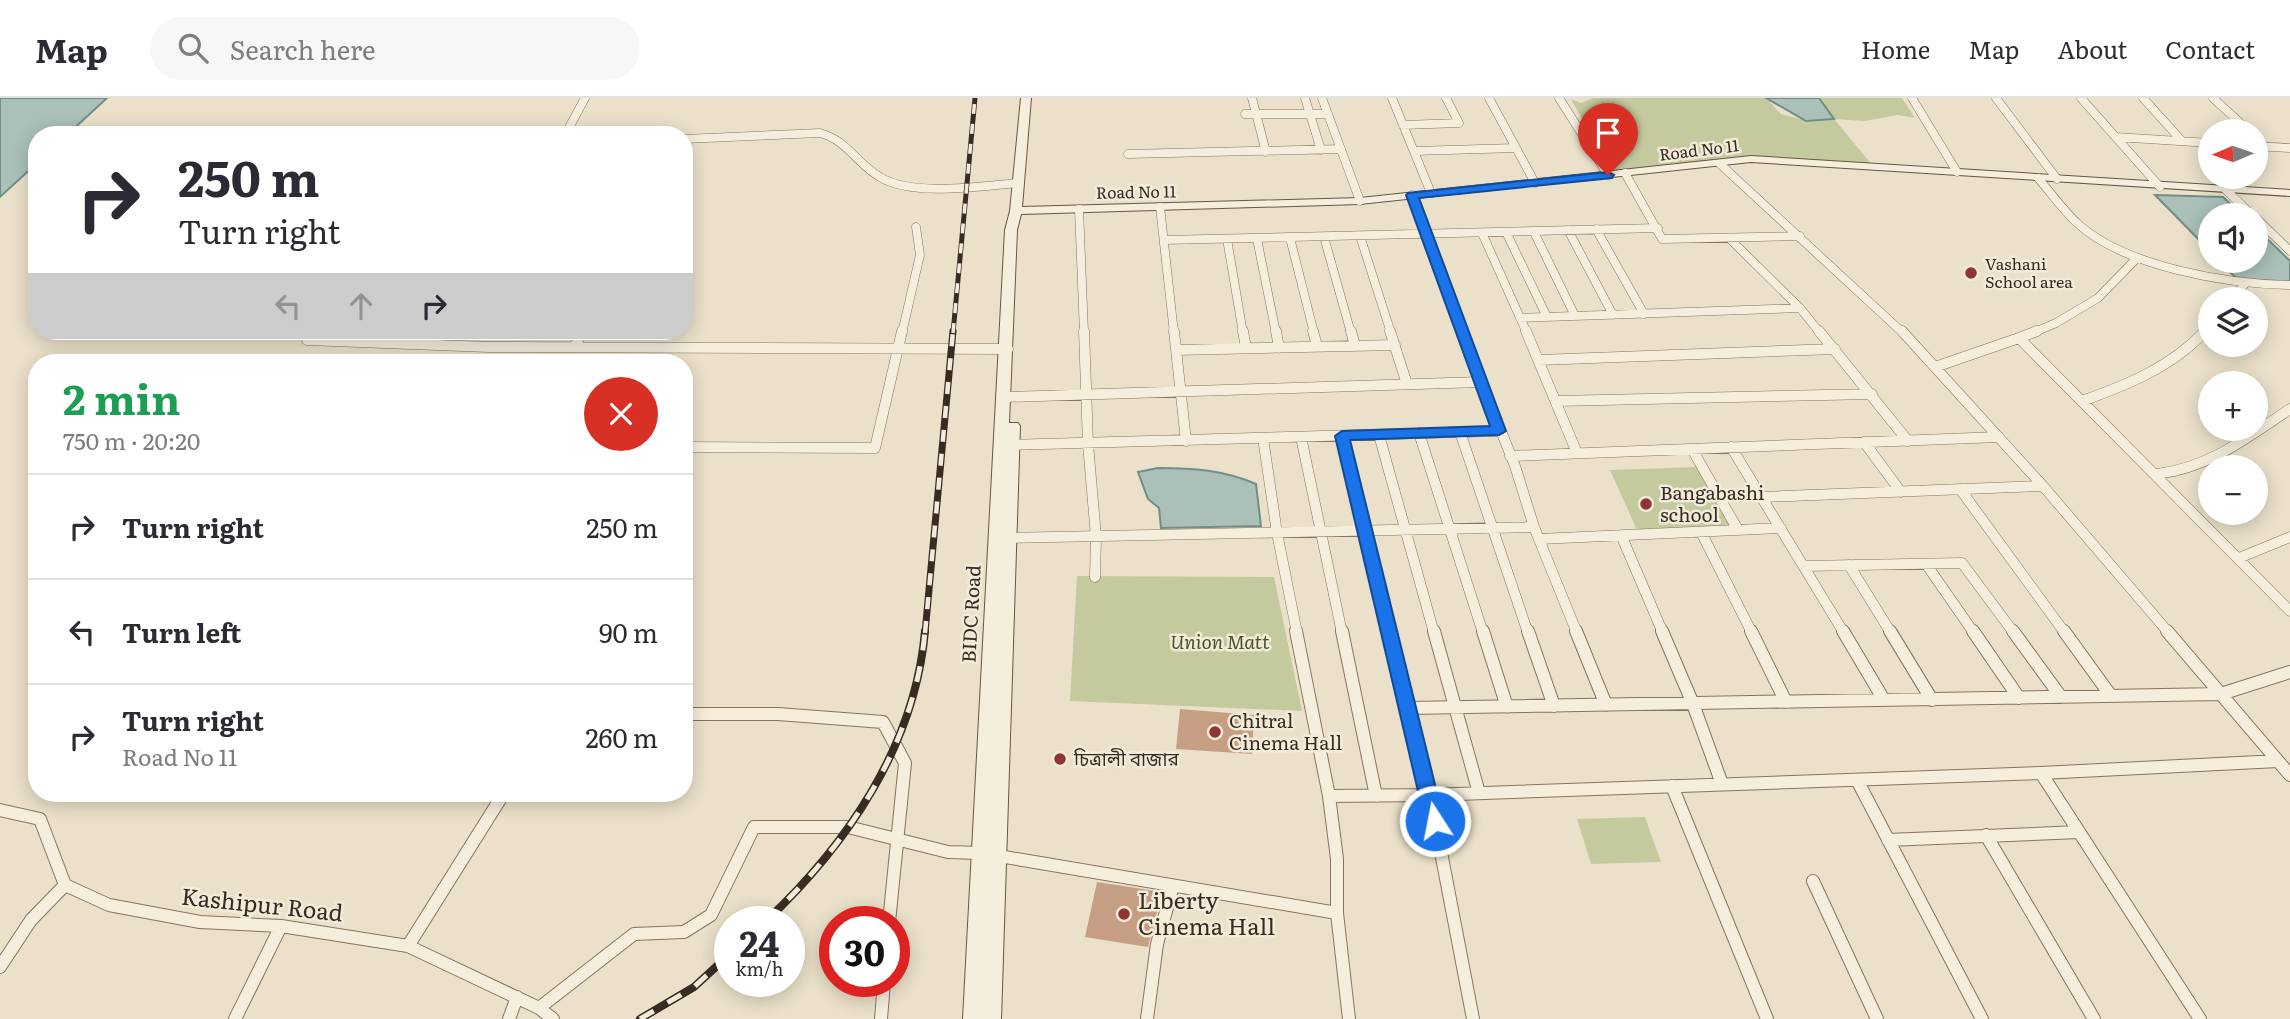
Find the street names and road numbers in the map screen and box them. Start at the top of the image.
street label: Road No 11 [1658,132,1741,166]
street label: Road No 11 [1096,178,1177,204]
street label: BIDC Road [953,564,987,664]
street label: Kashipur Road [180,878,345,928]

